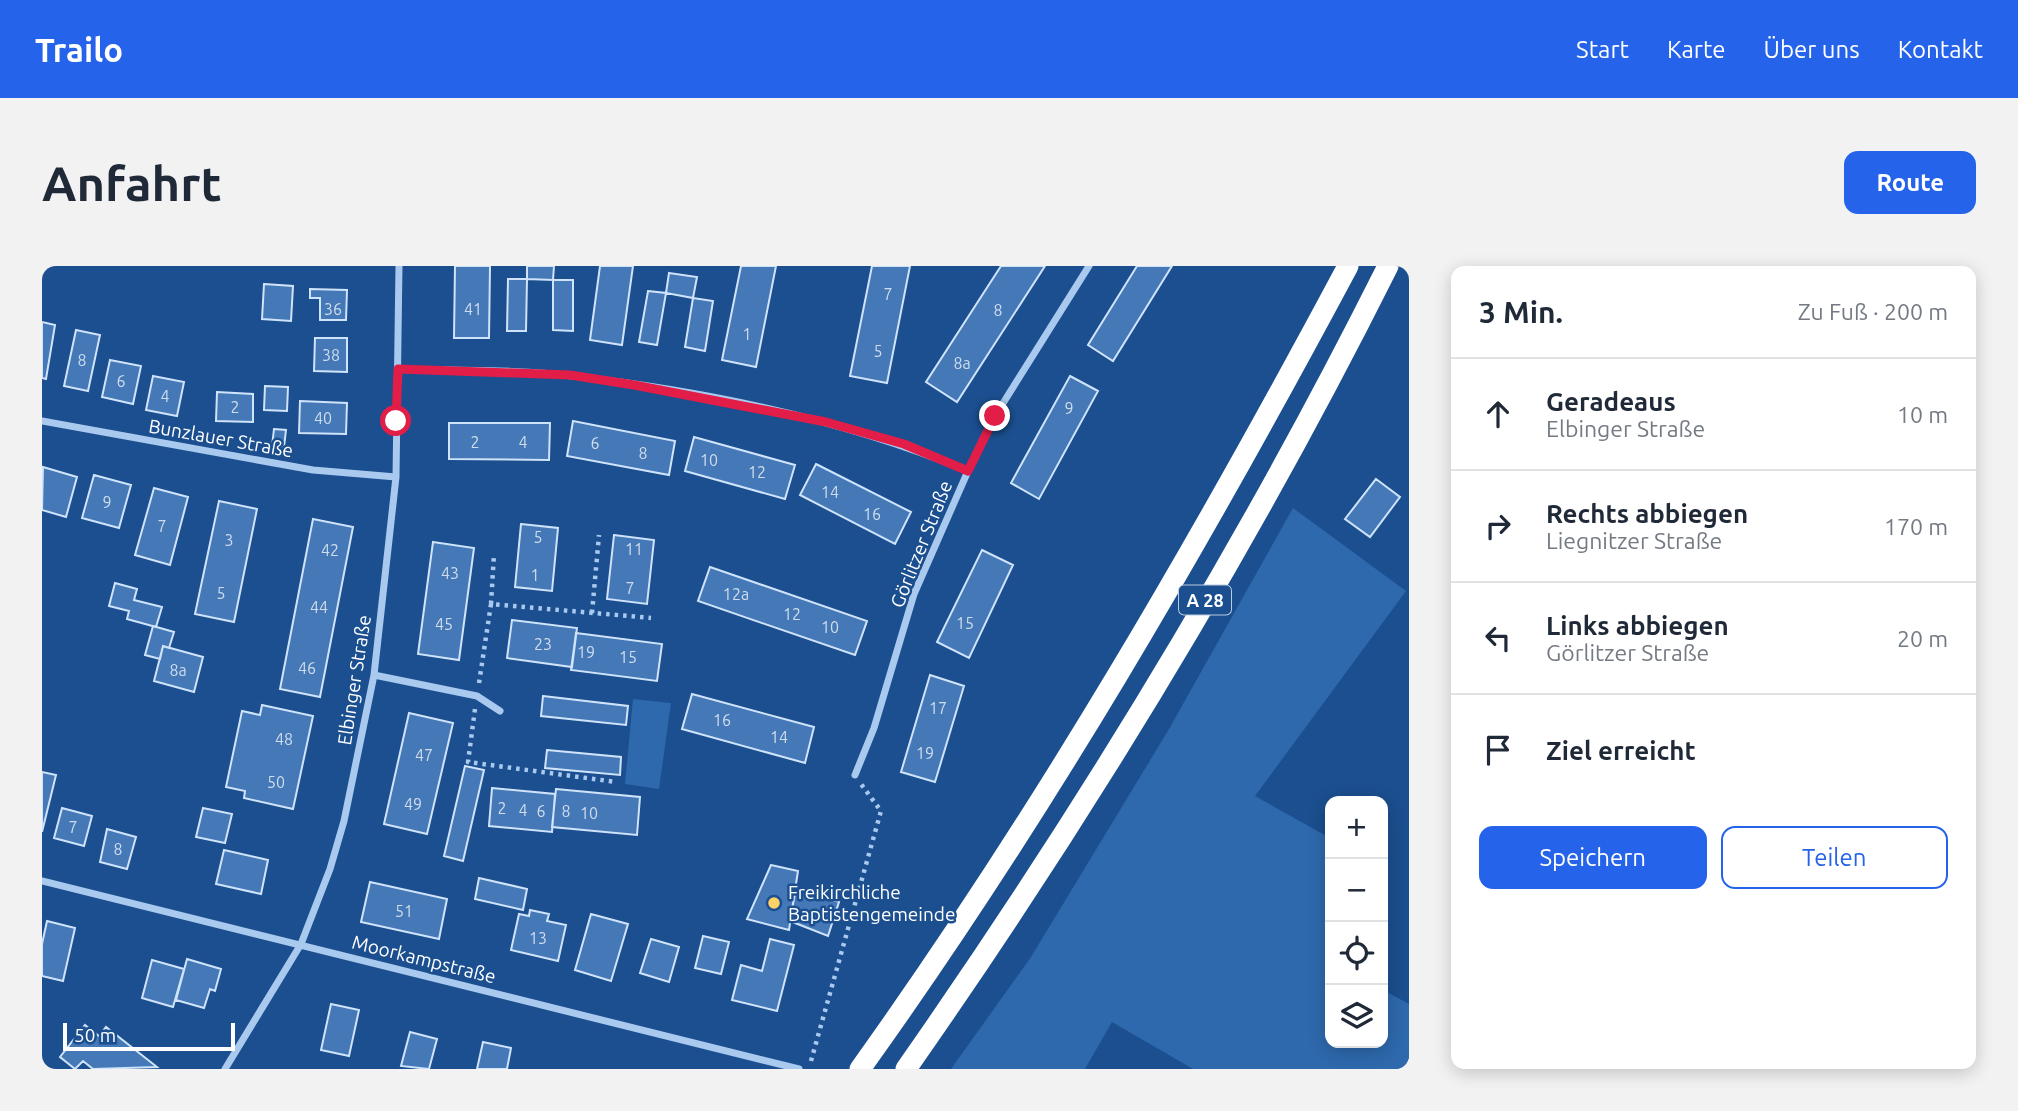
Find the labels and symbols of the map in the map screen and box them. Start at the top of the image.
house number: 7 [883,285,893,303]
house number: 36 [324,300,342,318]
house number: 41 [464,300,482,318]
house number: 8 [993,301,1003,319]
house number: 1 [742,325,752,343]
house number: 5 [873,342,883,360]
house number: 38 [322,346,340,364]
house number: 8 [77,351,87,369]
house number: 8a [953,354,971,372]
house number: 6 [116,372,126,390]
house number: 4 [160,387,170,405]
house number: 2 [230,398,240,416]
house number: 9 [1064,399,1074,417]
route end [979,400,1010,431]
route start [380,405,411,436]
house number: 40 [314,409,332,427]
street label: Bunzlauer Straße [147,414,295,462]
house number: 2 [470,433,480,451]
house number: 4 [518,433,528,451]
house number: 6 [590,434,600,452]
house number: 8 [638,444,648,462]
house number: 10 [700,451,718,469]
house number: 12 [748,463,766,481]
street label: Görlitzer Straße [886,477,956,611]
house number: 14 [821,483,839,501]
house number: 9 [102,493,112,511]
house number: 16 [863,505,881,523]
house number: 7 [157,517,167,535]
house number: 5 [533,528,543,546]
house number: 3 [224,531,234,549]
house number: 11 [625,540,643,558]
house number: 42 [321,541,339,559]
house number: 43 [441,564,459,582]
house number: 1 [530,566,540,584]
house number: 7 [625,579,635,597]
house number: 5 [216,584,226,602]
house number: 12a [723,585,749,603]
road number: A 28 [1179,586,1231,614]
house number: 44 [310,598,328,616]
house number: 12 [783,605,801,623]
street label: Elbinger Straße [333,613,375,747]
house number: 15 [956,614,974,632]
house number: 45 [435,615,453,633]
house number: 10 [821,618,839,636]
house number: 23 [534,635,552,653]
house number: 19 [577,643,595,661]
house number: 15 [619,648,637,666]
house number: 46 [298,659,316,677]
house number: 8a [169,661,187,679]
house number: 17 [929,699,947,717]
house number: 16 [713,711,731,729]
house number: 14 [770,728,788,746]
house number: 48 [275,730,293,748]
house number: 19 [916,744,934,762]
house number: 47 [415,746,433,764]
house number: 50 [267,773,285,791]
house number: 49 [404,795,422,813]
house number: 2 [497,799,507,817]
house number: 4 [518,801,528,819]
house number: 6 [536,802,546,820]
house number: 8 [561,802,571,820]
house number: 10 [580,804,598,822]
house number: 7 [68,818,78,836]
house number: 8 [113,840,123,858]
place label: Freikirchliche Baptistengemeinde [788,881,955,925]
marker: Freikirchliche Baptistengemeinde [766,895,782,911]
house number: 51 [395,902,413,920]
house number: 13 [529,929,547,947]
street label: Moorkampstraße [350,930,498,988]
scale bar [63,1020,234,1052]

